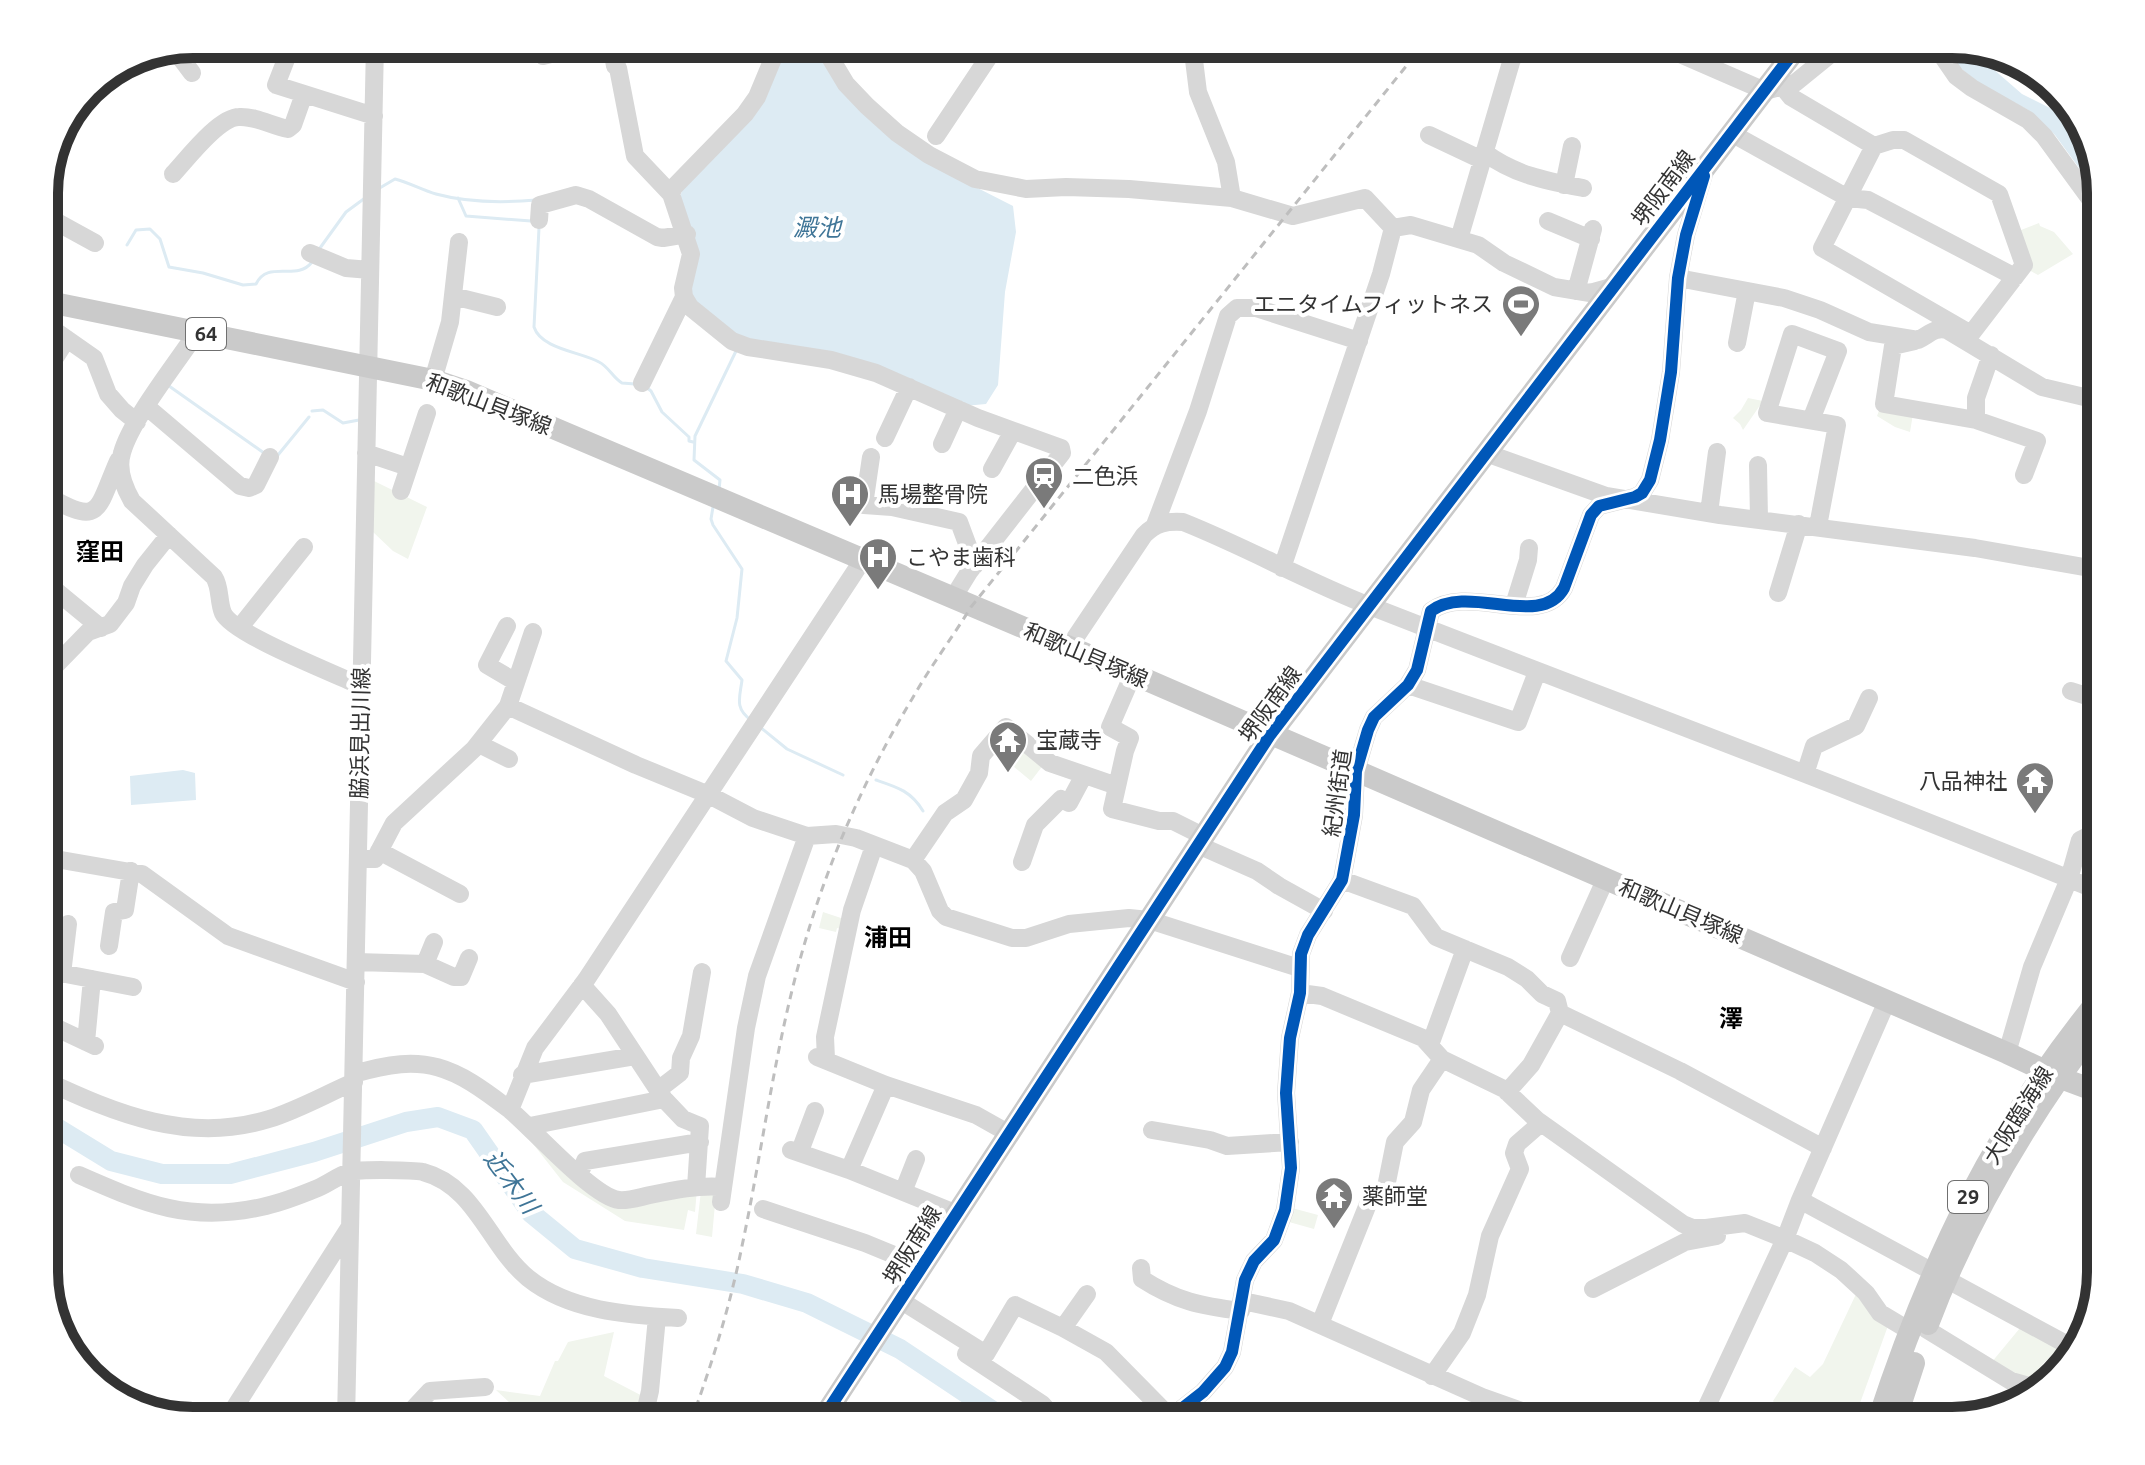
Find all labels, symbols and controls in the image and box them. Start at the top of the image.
street label: 堺阪南線 [1626,145,1699,230]
water label: 澱池 [793,214,843,241]
sports icon: エニタイムフィットネス [1500,283,1542,338]
place label: エニタイムフィットネス [1253,291,1493,316]
road number: 64 [186,318,226,350]
street label: 和歌山貝塚線 [423,368,555,439]
station icon: 二色浜 [1023,455,1065,510]
place label: 二色浜 [1072,463,1138,488]
hospital icon: 馬場整骨院 [829,473,871,528]
place label: 馬場整骨院 [878,481,988,506]
hospital icon: こやま歯科 [857,536,899,591]
district label: 窪田 [76,538,124,565]
place label: こやま歯科 [906,544,1016,569]
street label: 和歌山貝塚線 [1021,617,1152,692]
street label: 堺阪南線 [1234,661,1306,747]
street label: 脇浜見出川線 [346,667,373,799]
temple icon: 宝蔵寺 [987,719,1029,774]
place label: 宝蔵寺 [1036,727,1102,752]
street label: 紀州街道 [1318,748,1355,838]
temple icon: 八品神社 [2014,760,2056,815]
place label: 八品神社 [1919,768,2007,793]
street label: 和歌山貝塚線 [1616,873,1747,948]
district label: 浦田 [864,924,912,951]
district label: 澤 [1719,1005,1743,1032]
street label: 大阪臨海線 [1978,1061,2057,1168]
water label: 近木川 [479,1145,546,1221]
temple icon: 薬師堂 [1313,1175,1355,1230]
road number: 29 [1948,1181,1988,1213]
place label: 薬師堂 [1362,1183,1428,1208]
street label: 堺阪南線 [878,1201,945,1289]

